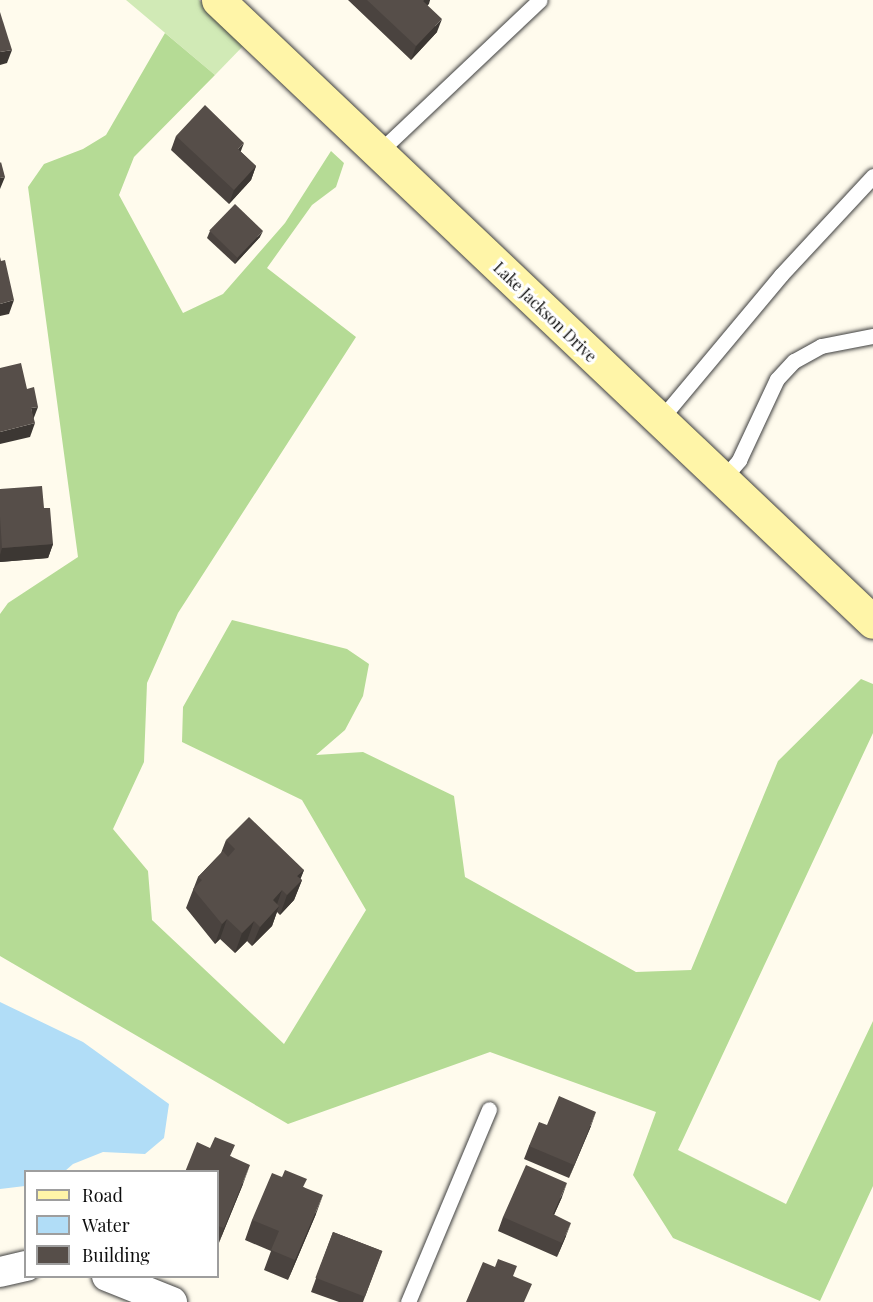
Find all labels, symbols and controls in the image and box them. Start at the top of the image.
street label: Lake Jackson Drive [489,258,601,366]
legend [24,1170,219,1278]
text: Road [82,1183,123,1207]
text: Water [82,1213,130,1237]
text: Building [82,1243,150,1267]

